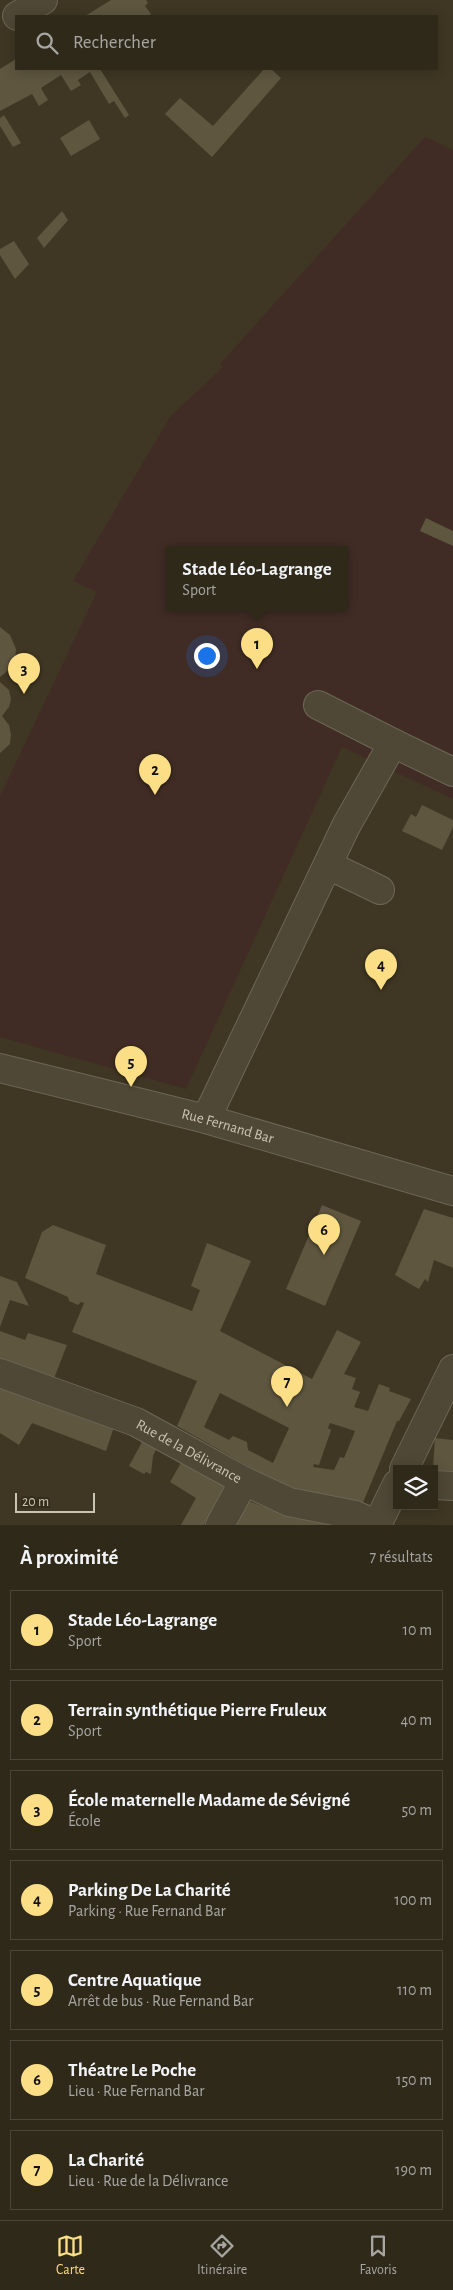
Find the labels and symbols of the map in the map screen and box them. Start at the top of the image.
pin: 1 [241,628,273,669]
your location [194,643,220,669]
pin: 3 [8,653,40,694]
pin: 2 [139,754,171,795]
pin: 4 [365,949,397,990]
pin: 5 [115,1046,147,1087]
street label: Rue Fernand Bar [180,1106,276,1146]
pin: 6 [308,1214,340,1255]
pin: 7 [271,1366,303,1407]
street label: Rue de la Délivrance [134,1417,244,1486]
scale bar [15,1490,95,1513]

